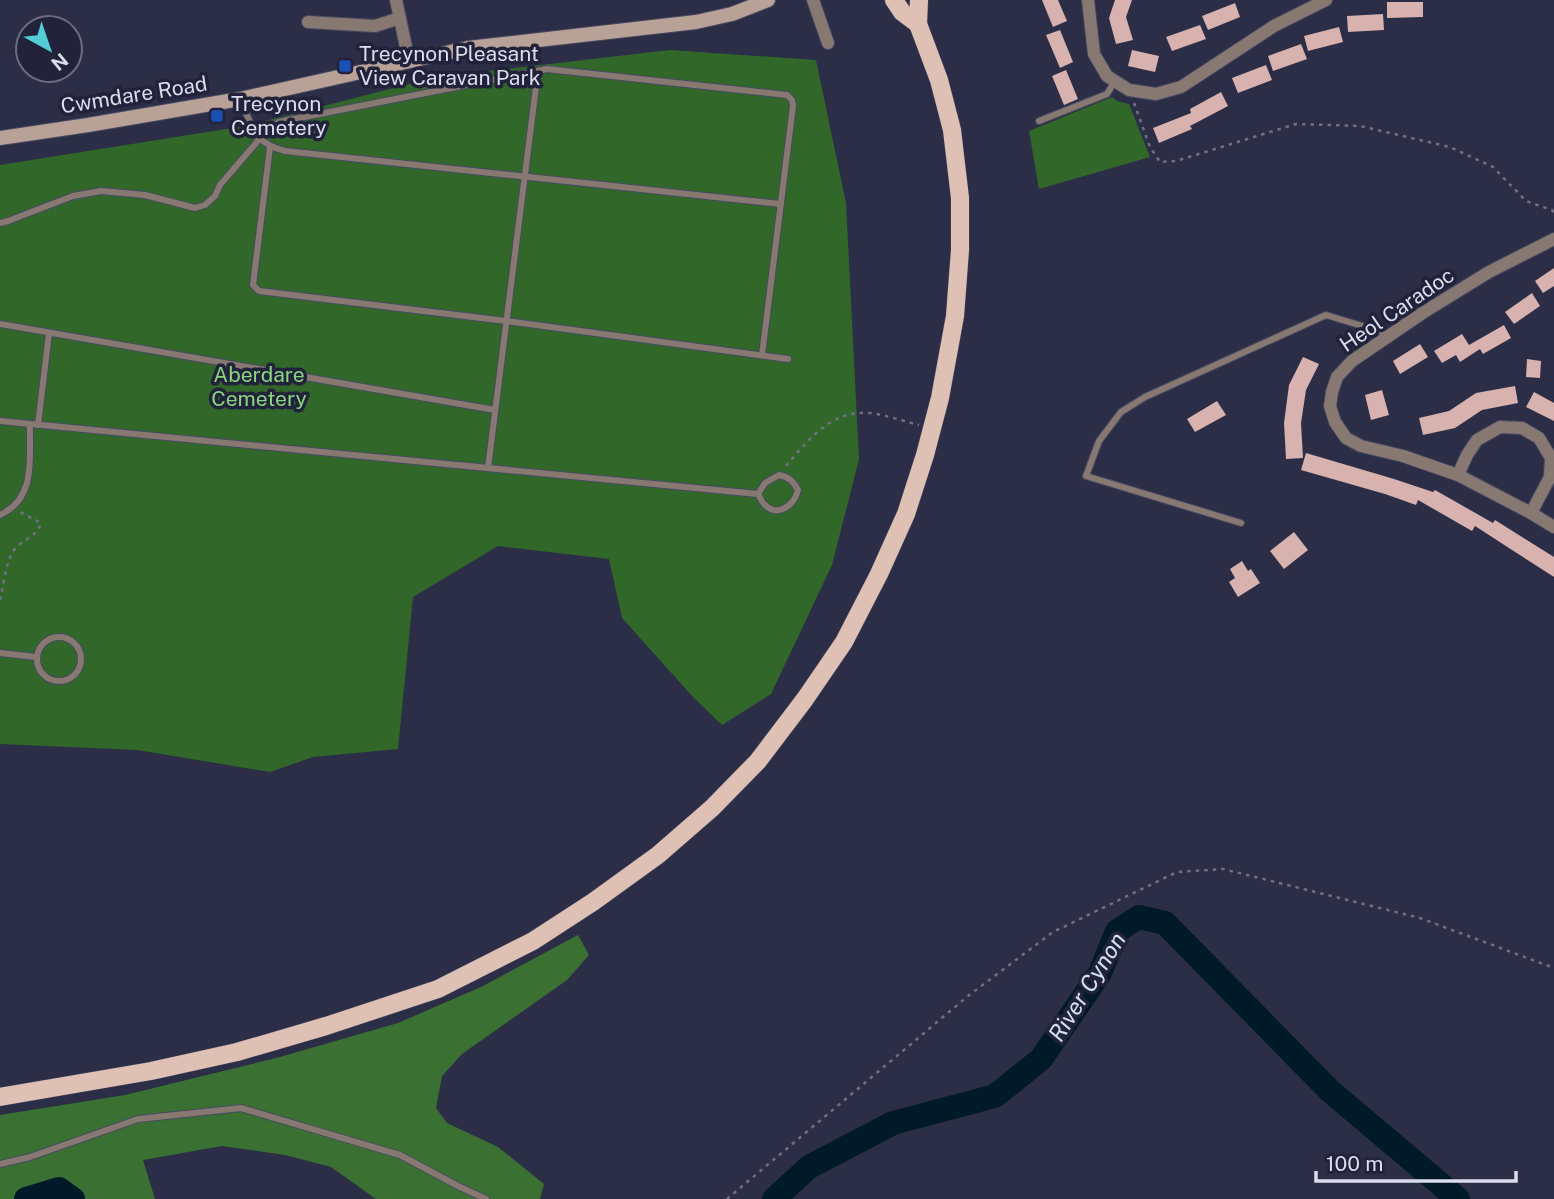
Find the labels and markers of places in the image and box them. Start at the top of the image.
place label: Trecynon Pleasant View Caravan Park [359,41,541,90]
marker: Trecynon Pleasant View Caravan Park [337,58,353,74]
place label: Trecynon Cemetery [231,91,326,140]
marker: Trecynon Cemetery [209,108,225,124]

